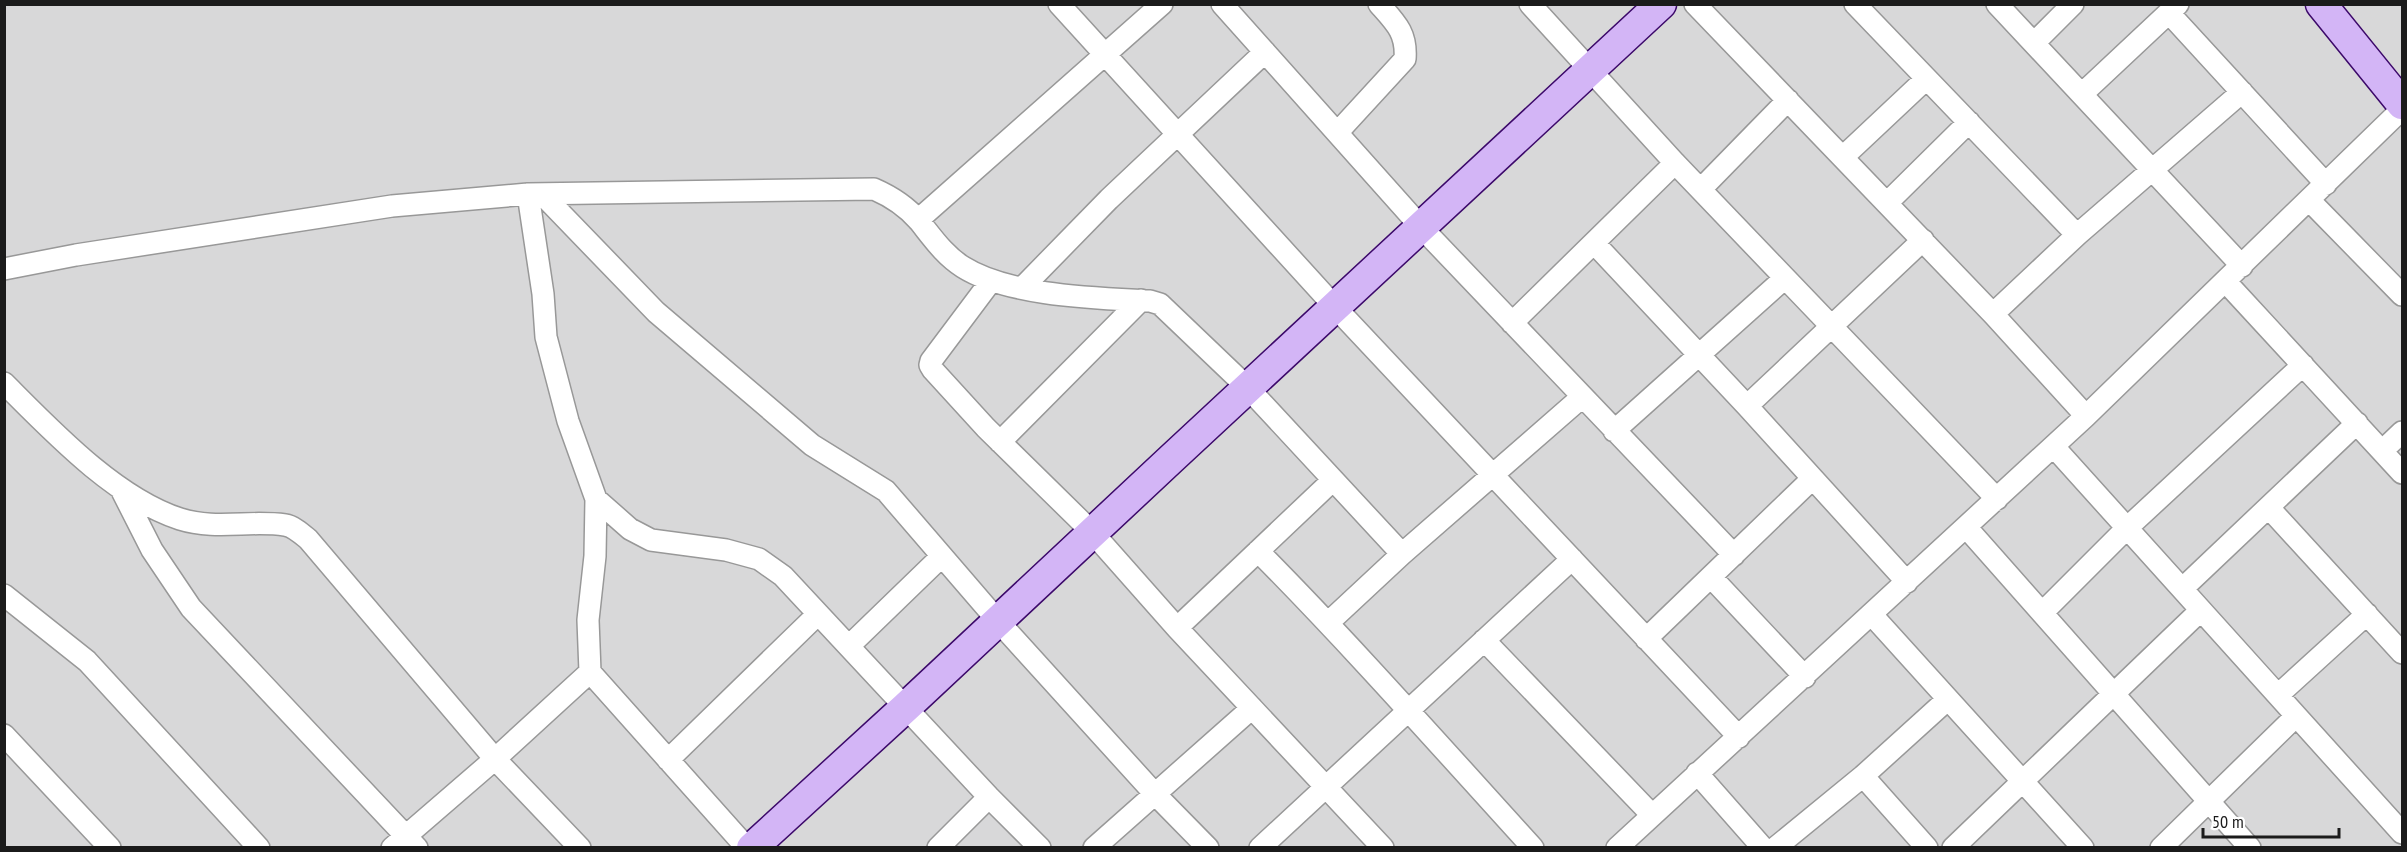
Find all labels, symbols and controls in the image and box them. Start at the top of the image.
scale bar [2203,801,2340,839]
text: 50 m [2212,810,2244,833]

